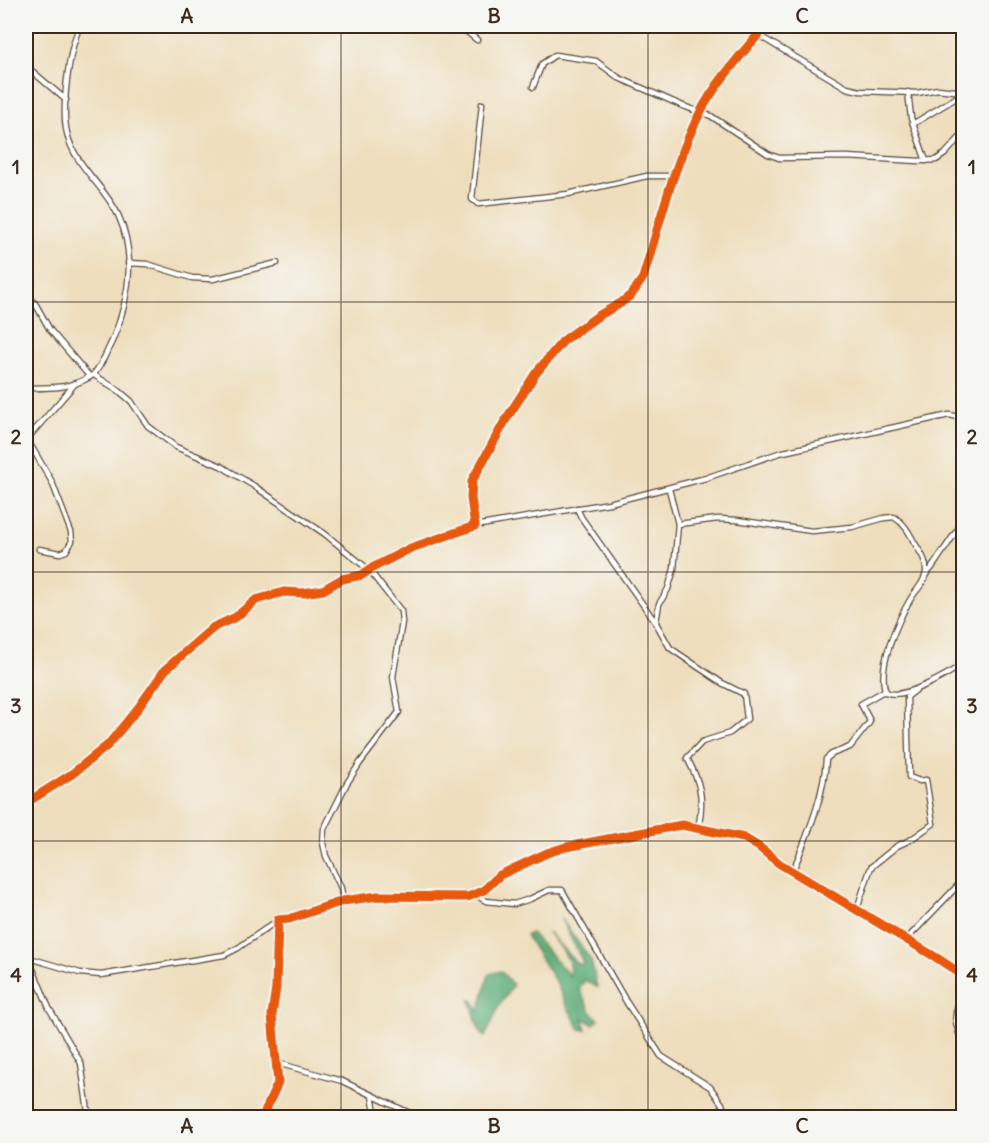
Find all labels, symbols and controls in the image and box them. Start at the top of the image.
text: A [181,3,194,28]
text: B [487,3,501,28]
text: C [795,3,809,28]
text: 1 [12,154,20,179]
text: 1 [968,154,976,179]
text: 2 [11,424,22,449]
text: 2 [967,424,978,449]
text: 3 [10,693,22,718]
text: 3 [966,693,978,718]
text: 4 [10,962,22,987]
text: 4 [966,962,978,987]
text: A [181,1113,194,1138]
text: B [487,1113,501,1138]
text: C [795,1113,809,1138]

